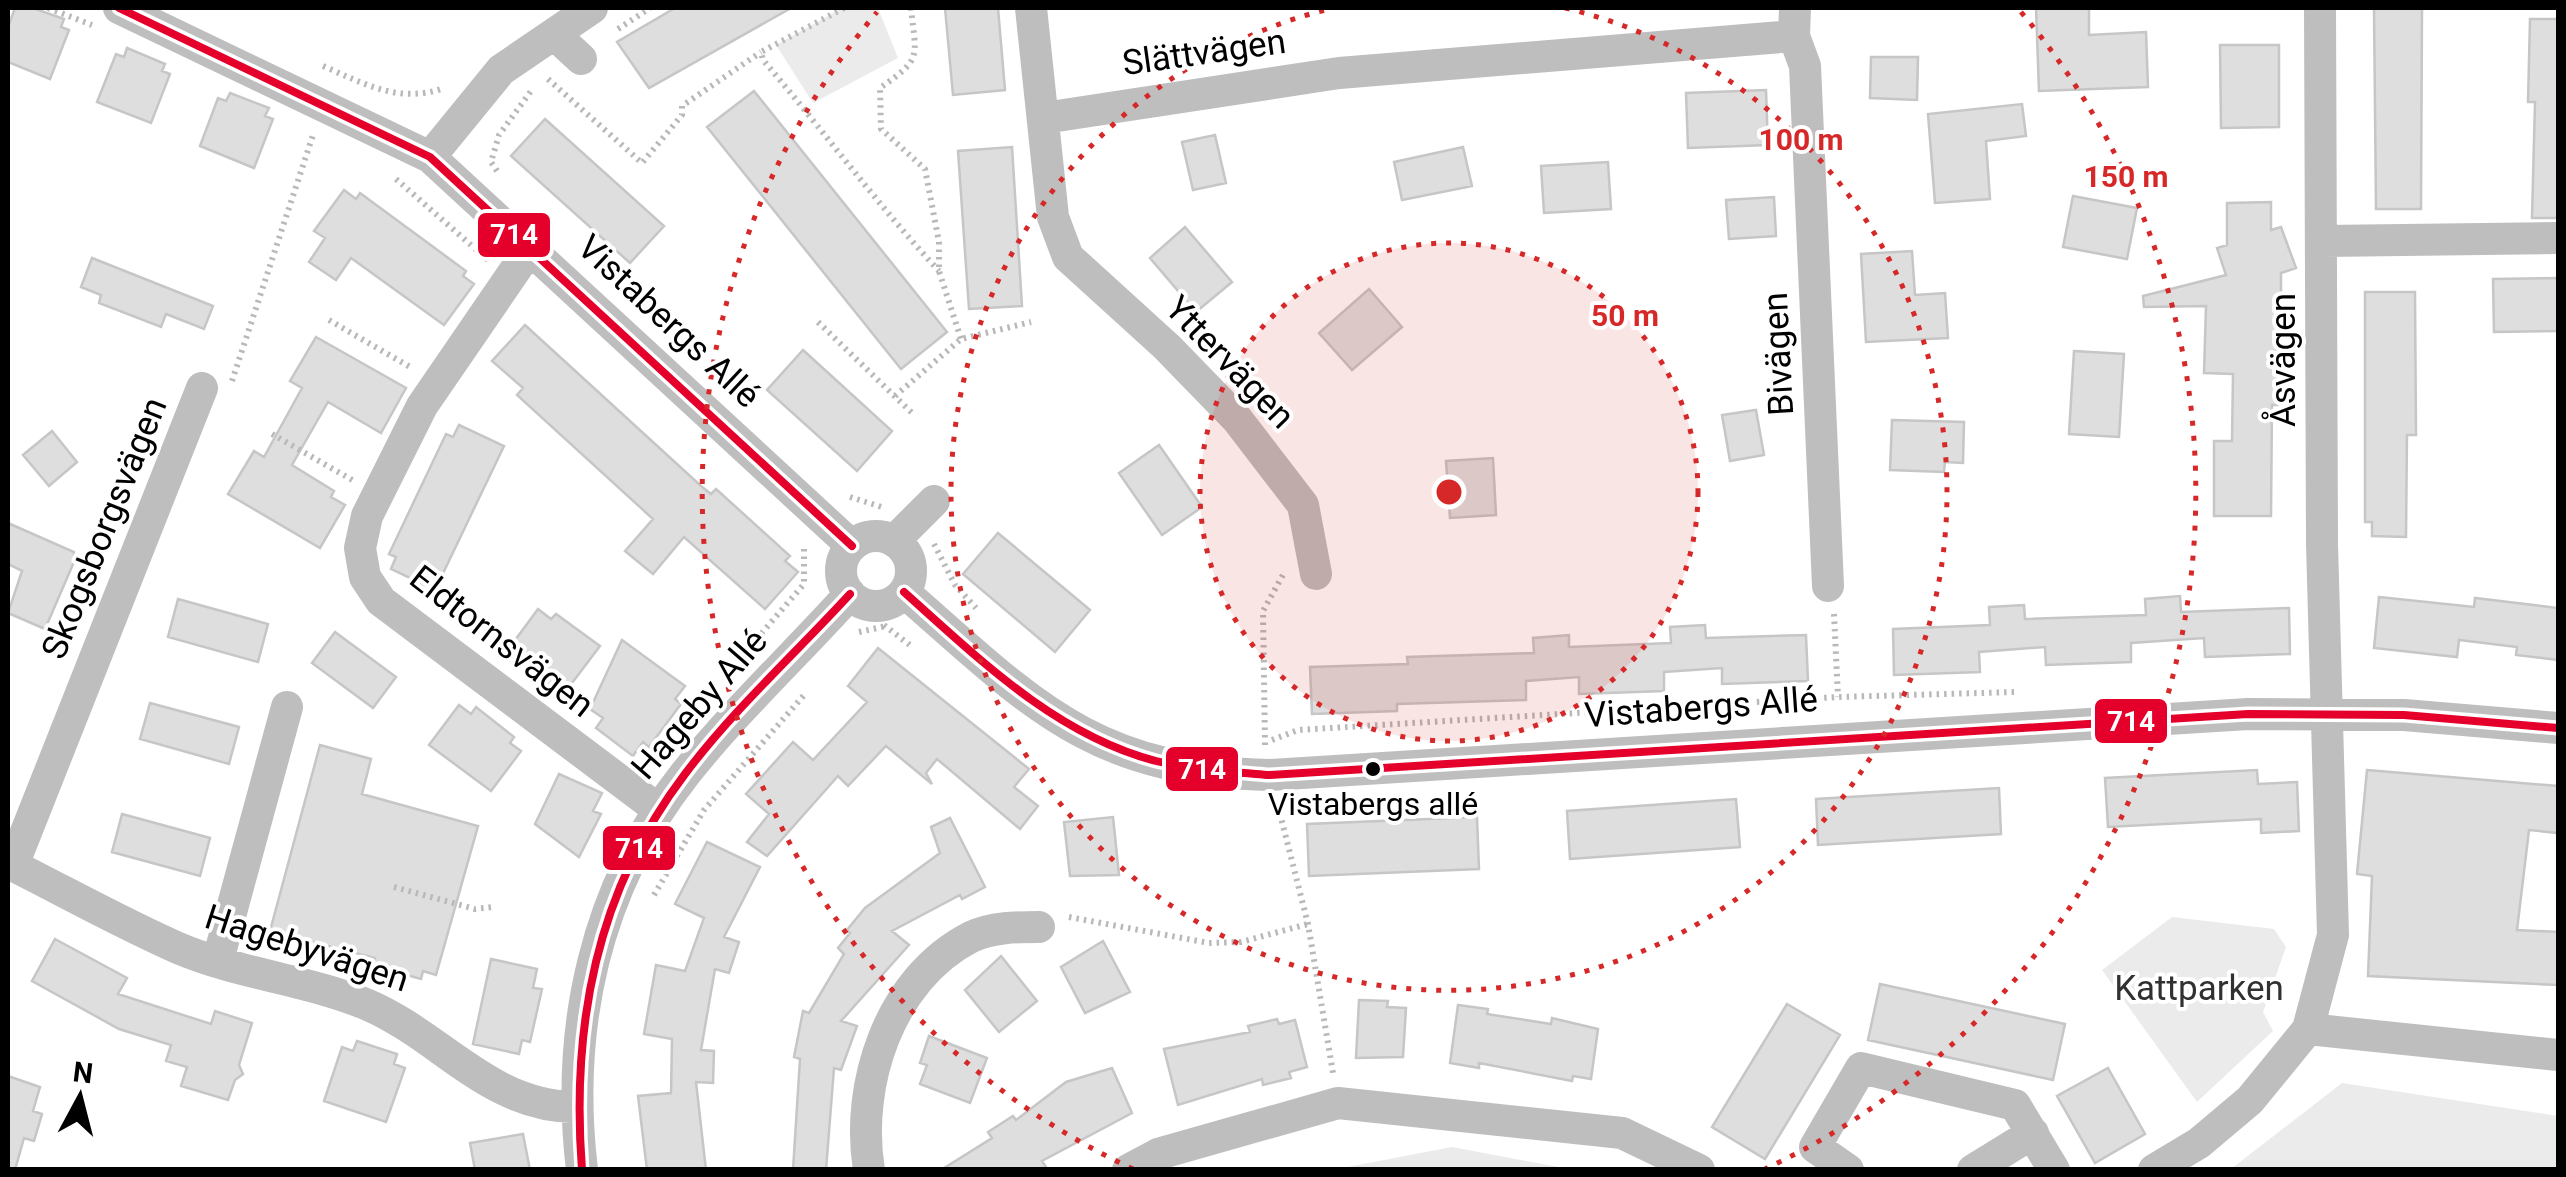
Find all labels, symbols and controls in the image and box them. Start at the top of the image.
street label: Slättvägen [1120,21,1288,84]
text: 100 m [1758,122,1844,157]
text: 150 m [2083,159,2169,194]
line badge: 714 [476,211,552,259]
text: 714 [490,218,538,251]
street label: Vistabergs Allé [569,227,768,416]
street label: Yttervägen [1157,288,1303,437]
street label: Bivägen [1755,291,1802,417]
street label: Åsvägen [2261,293,2304,427]
text: 50 m [1591,298,1659,333]
street label: Skogsborgsvägen [33,391,176,665]
centre of rings [1431,474,1467,510]
street label: Eldtornsvägen [402,557,602,726]
street label: Hageby Allé [623,621,776,788]
street label: Vistabergs Allé [1583,679,1819,736]
line badge: 714 [2093,697,2169,745]
text: 714 [2107,705,2155,738]
line badge: 714 [1164,745,1240,793]
text: 714 [1178,753,1226,786]
marker: Vistabergs allé [1363,759,1383,779]
place label: Vistabergs allé [1268,785,1478,823]
line badge: 714 [601,824,677,872]
text: 714 [615,832,663,865]
street label: Hagebyvägen [200,896,414,1001]
park label: Kattparken [2114,968,2284,1009]
north arrow [30,1047,130,1147]
text: N [71,1055,95,1090]

